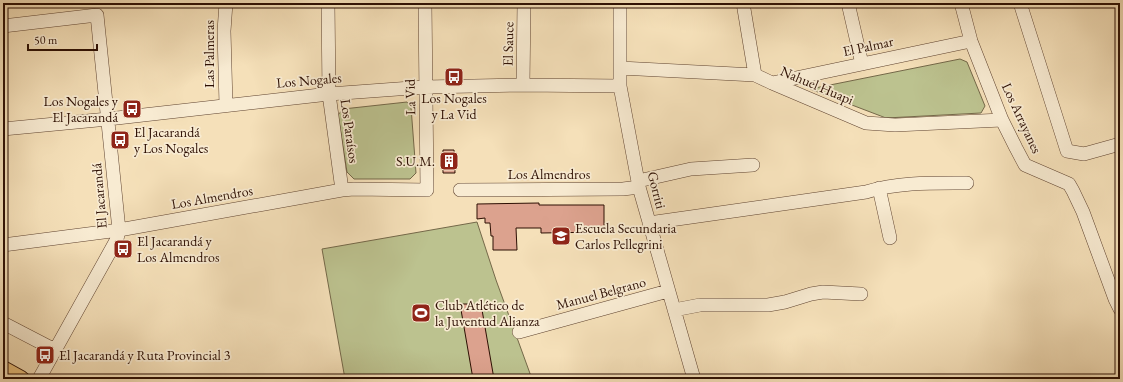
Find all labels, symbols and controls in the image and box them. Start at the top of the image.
street label: Las Palmeras [200,19,218,88]
street label: El Sauce [499,21,517,66]
scale bar [28,26,97,52]
text: 50 m [34,32,58,48]
street label: El Palmar [841,32,895,60]
street label: Nahuel Huapi [778,61,857,109]
bus stop icon: Los Nogales y La Vid [443,66,465,88]
street label: Los Nogales [276,68,343,92]
street label: La Vid [401,78,419,115]
street label: Los Arrayanes [998,80,1046,157]
place label: Los Nogales y La Vid [421,89,487,123]
place label: Los Nogales y El Jacarandá [44,92,119,126]
bus stop icon: Los Nogales y El Jacarandá [121,98,143,120]
street label: Los Paraísos [337,98,363,165]
place label: El Jacarandá y Los Nogales [134,123,209,157]
bus stop icon: El Jacarandá y Los Nogales [109,129,131,151]
building icon: S.U.M. [438,150,460,172]
place label: S.U.M. [396,152,435,170]
street label: El Jacarandá [87,162,111,230]
street label: Los Almendros [508,165,591,183]
street label: Gorriti [644,170,670,211]
street label: Los Almendros [170,181,255,213]
place label: Escuela Secundaria Carlos Pellegrini [575,219,677,253]
school or university icon: Escuela Secundaria Carlos Pellegrini [550,225,572,247]
place label: El Jacarandá y Los Almendros [137,232,220,266]
bus stop icon: El Jacarandá y Los Almendros [112,238,134,260]
street label: Manuel Belgrano [554,272,648,314]
place label: Club Atlético de la Juventud Alianza [435,296,540,330]
sports icon: Club Atlético de la Juventud Alianza [410,302,432,324]
bus stop icon: El Jacarandá y Ruta Provincial 3 [34,344,56,366]
place label: El Jacarandá y Ruta Provincial 3 [59,346,231,364]

